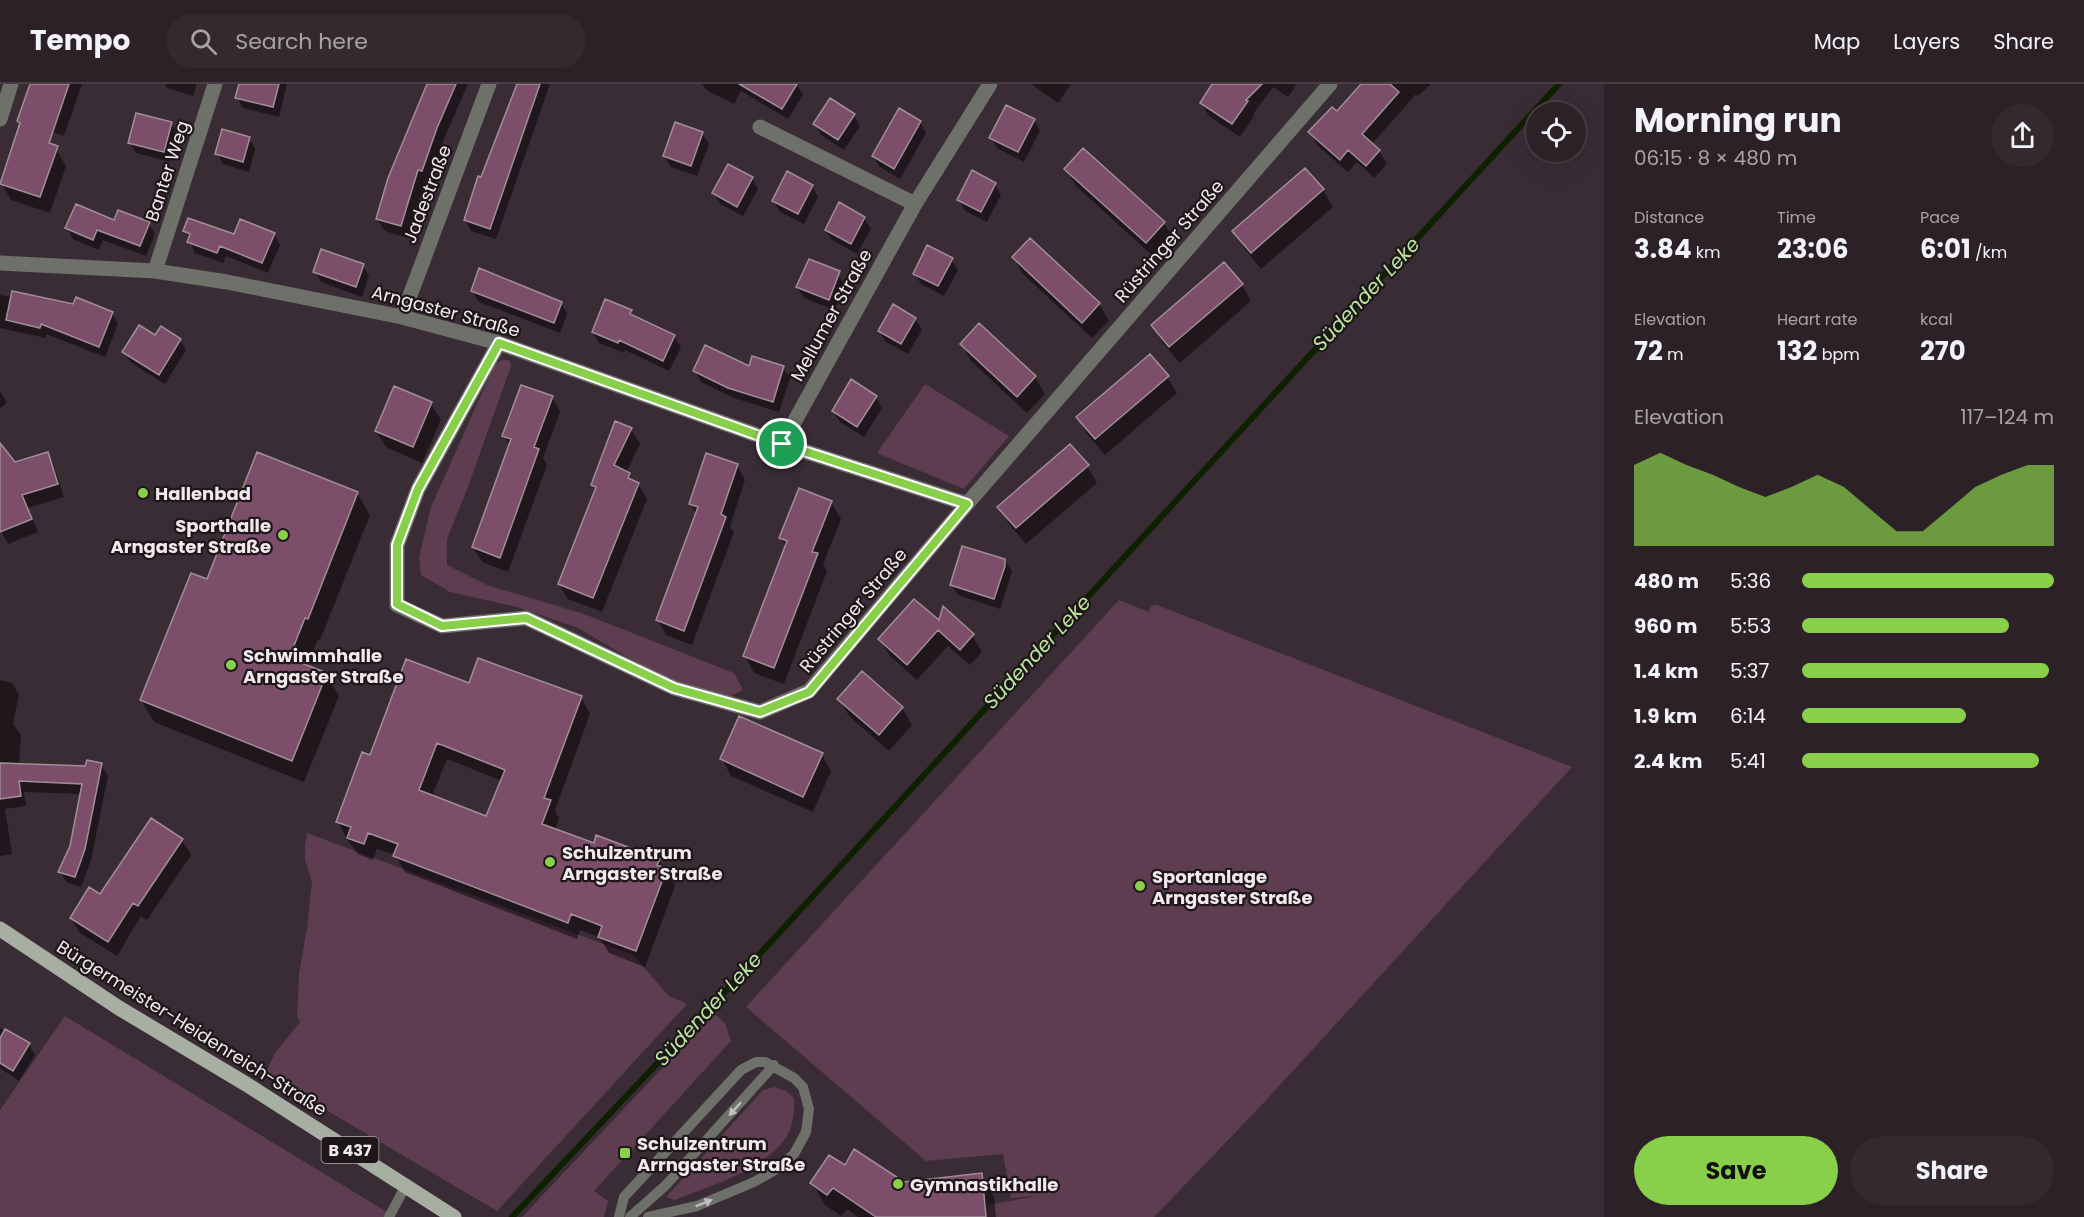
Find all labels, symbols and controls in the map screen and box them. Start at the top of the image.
search box [166,14,586,68]
text: Tempo [30,21,130,60]
icon: search [187,25,220,58]
text: Search here [235,26,368,57]
text: Map [1814,27,1860,56]
text: Layers [1893,27,1960,56]
text: Share [1993,27,2054,56]
text: Morning run [1634,97,1842,144]
map controls [1526,102,1586,162]
button: locate [1526,102,1586,162]
button: share [1991,104,2054,167]
street label: Banter Weg [139,117,195,225]
street label: Jadestraße [397,141,457,247]
text: 06:15 · 8 × 480 m [1634,144,1797,172]
street label: Rüstringer Straße [1109,174,1229,308]
text: Distance [1634,206,1704,229]
text: Time [1777,206,1816,229]
text: Pace [1920,206,1960,229]
water label: Südender Leke [1306,231,1426,357]
text: 3.84 [1634,231,1692,267]
text: 23:06 [1777,231,1848,267]
text: 6:01 [1920,231,1971,267]
text: km [1692,241,1721,264]
text: /km [1971,241,2007,264]
street label: Mellumer Straße [784,244,878,386]
street label: Arngaster Straße [369,279,523,343]
text: Elevation [1634,308,1706,331]
text: Heart rate [1777,308,1857,331]
text: kcal [1920,308,1953,331]
text: 72 [1634,333,1663,369]
text: 132 [1777,333,1817,369]
text: 270 [1920,333,1966,369]
text: m [1663,343,1684,366]
text: bpm [1817,343,1860,366]
text: Elevation [1634,403,1724,431]
text: 117–124 m [1960,403,2054,431]
pin [756,418,807,469]
icon: arrive [765,427,798,460]
place label: Hallenbad [155,481,251,506]
marker: Hallenbad [136,486,150,500]
place label: Sporthalle Arngaster Straße [110,513,271,559]
marker: Sporthalle Arngaster Straße [276,528,290,542]
street label: Rüstringer Straße [793,542,913,678]
text: 480 m [1634,567,1699,595]
text: 5:36 [1730,567,1771,595]
water label: Südender Leke [977,589,1097,715]
text: 960 m [1634,612,1698,640]
text: 5:53 [1730,612,1771,640]
place label: Schwimmhalle Arngaster Straße [243,643,404,689]
text: 1.4 km [1634,657,1698,685]
text: 5:37 [1730,657,1770,685]
marker: Schwimmhalle Arngaster Straße [224,658,238,672]
text: 1.9 km [1634,702,1697,730]
text: 6:14 [1730,702,1766,730]
text: 2.4 km [1634,747,1702,775]
text: 5:41 [1730,747,1766,775]
place label: Schulzentrum Arngaster Straße [562,840,723,886]
marker: Schulzentrum Arngaster Straße [543,855,557,869]
place label: Sportanlage Arngaster Straße [1152,864,1313,910]
marker: Sportanlage Arngaster Straße [1133,879,1147,893]
street label: Bürgermeister-Heidenreich-Straße [52,934,332,1122]
water label: Südender Leke [648,946,768,1072]
one-way arrow [729,1101,742,1116]
place label: Schulzentrum Arrngaster Straße [637,1131,805,1177]
button: Save [1634,1136,1838,1205]
button: Share [1850,1136,2054,1205]
road number: B 437 [322,1137,378,1163]
marker: Schulzentrum Arrngaster Straße [618,1146,632,1160]
place label: Gymnastikhalle [910,1172,1058,1197]
marker: Gymnastikhalle [891,1177,905,1191]
one-way arrow [695,1198,713,1207]

